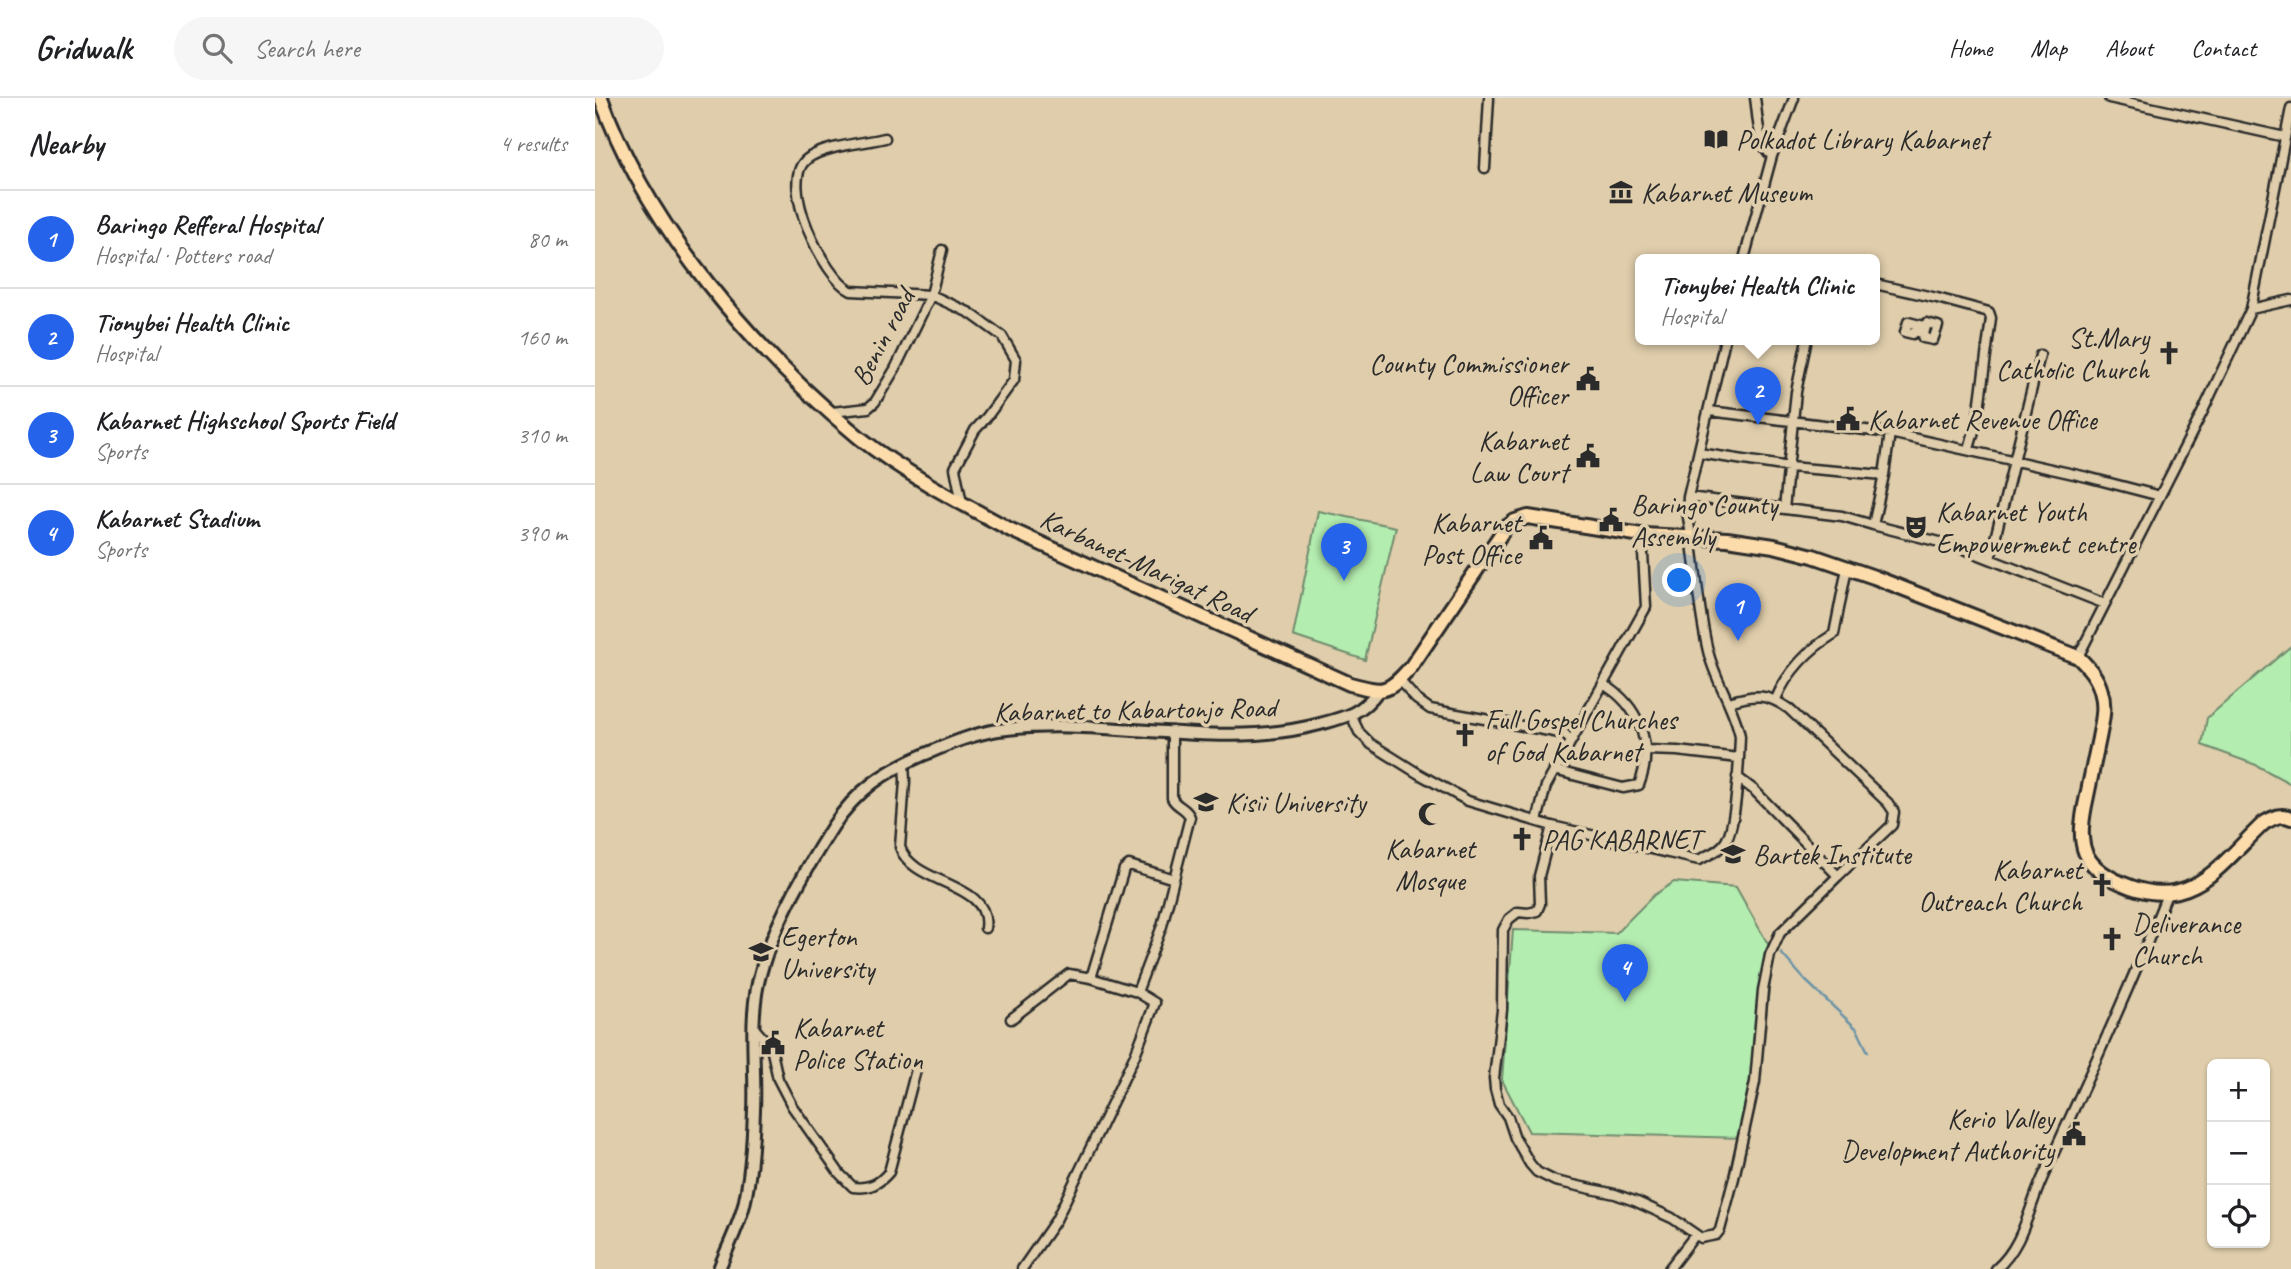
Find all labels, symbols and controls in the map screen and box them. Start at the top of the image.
search box [174,17,664,80]
text: Gridwalk [35,27,132,69]
icon: search [198,29,236,67]
text: Search here [254,32,360,65]
text: Home [1949,33,1992,63]
text: Map [2030,33,2067,63]
text: About [2105,33,2153,63]
text: Contact [2191,33,2256,63]
place label: Polkadot Library Kabarnet [1736,122,1992,157]
text: Nearby [28,125,104,163]
library icon: Polkadot Library Kabarnet [1702,125,1730,153]
text: 4 results [500,129,567,158]
place label: Kabarnet Museum [1641,175,1814,210]
museum icon: Kabarnet Museum [1607,178,1635,206]
text: Baringo Refferal Hospital [95,208,320,241]
text: 1 [46,225,56,254]
text: 80 m [528,225,567,254]
text: Hospital · Potters road [95,241,271,270]
popup [1635,254,1880,345]
text: Tionybei Health Clinic [1660,269,1855,302]
street label: Benin road [843,280,924,391]
text: Hospital [1660,302,1723,331]
text: Tionybei Health Clinic [95,306,289,339]
place label: St.Mary Catholic Church [1996,320,2151,387]
text: 2 [46,323,56,352]
text: 160 m [518,323,567,352]
text: Hospital [95,339,158,368]
church icon: St.Mary Catholic Church [2155,339,2183,367]
place label: County Commissioner Officer [1369,346,1570,413]
public building icon: County Commissioner Officer [1574,365,1602,393]
pin: 2 [1735,367,1781,425]
place label: Kabarnet Revenue Office [1868,402,2098,437]
text: Kabarnet Highschool Sports Field [95,404,394,437]
public building icon: Kabarnet Revenue Office [1834,405,1862,433]
text: 3 [46,421,56,450]
text: 310 m [518,421,567,450]
place label: Kabarnet Law Court [1470,423,1572,490]
text: Sports [95,437,147,466]
public building icon: Kabarnet Law Court [1574,442,1602,470]
place label: Baringo County Assembly [1631,487,1780,554]
place label: Kabarnet Youth Empowerment centre [1936,494,2137,561]
street label: Karbanet-Marigat Road [1035,501,1262,632]
text: Kabarnet Stadium [95,502,259,535]
place label: Kabarnet Post Office [1422,505,1524,572]
public building icon: Baringo County Assembly [1597,506,1625,534]
theatre icon: Kabarnet Youth Empowerment centre [1902,513,1930,541]
text: 4 [46,519,56,548]
text: 390 m [518,519,567,548]
pin: 3 [1321,523,1367,581]
public building icon: Kabarnet Post Office [1527,524,1555,552]
text: Sports [95,535,147,564]
your location [1662,563,1696,597]
pin: 1 [1715,583,1761,641]
street label: Kabarnet to Kabartonjo Road [994,689,1280,729]
place label: Full Gospel Churches of God Kabarnet [1485,702,1679,769]
church icon: Full Gospel Churches of God Kabarnet [1451,721,1479,749]
place label: Kisii University [1226,785,1368,820]
school or university icon: Kisii University [1192,788,1220,816]
mosque icon: Kabarnet Mosque [1416,800,1444,828]
place label: PAG KABARNET [1542,822,1707,857]
church icon: PAG KABARNET [1508,825,1536,853]
place label: Kabarnet Mosque [1385,831,1477,898]
place label: Bartek Institute [1753,837,1913,872]
school or university icon: Bartek Institute [1719,840,1747,868]
place label: Kabarnet Outreach Church [1919,852,2085,919]
church icon: Kabarnet Outreach Church [2088,871,2116,899]
place label: Deliverance Church [2132,906,2242,973]
place label: Egerton University [781,919,877,986]
church icon: Deliverance Church [2098,925,2126,953]
school or university icon: Egerton University [747,938,775,966]
pin: 4 [1602,944,1648,1002]
place label: Kabarnet Police Station [793,1010,923,1077]
public building icon: Kabarnet Police Station [759,1029,787,1057]
map controls [2207,1059,2270,1248]
button: + [2207,1059,2270,1122]
place label: Kerio Valley Development Authority [1841,1101,2056,1168]
public building icon: Kerio Valley Development Authority [2060,1120,2088,1148]
button: − [2207,1122,2270,1185]
button: locate [2207,1185,2270,1248]

